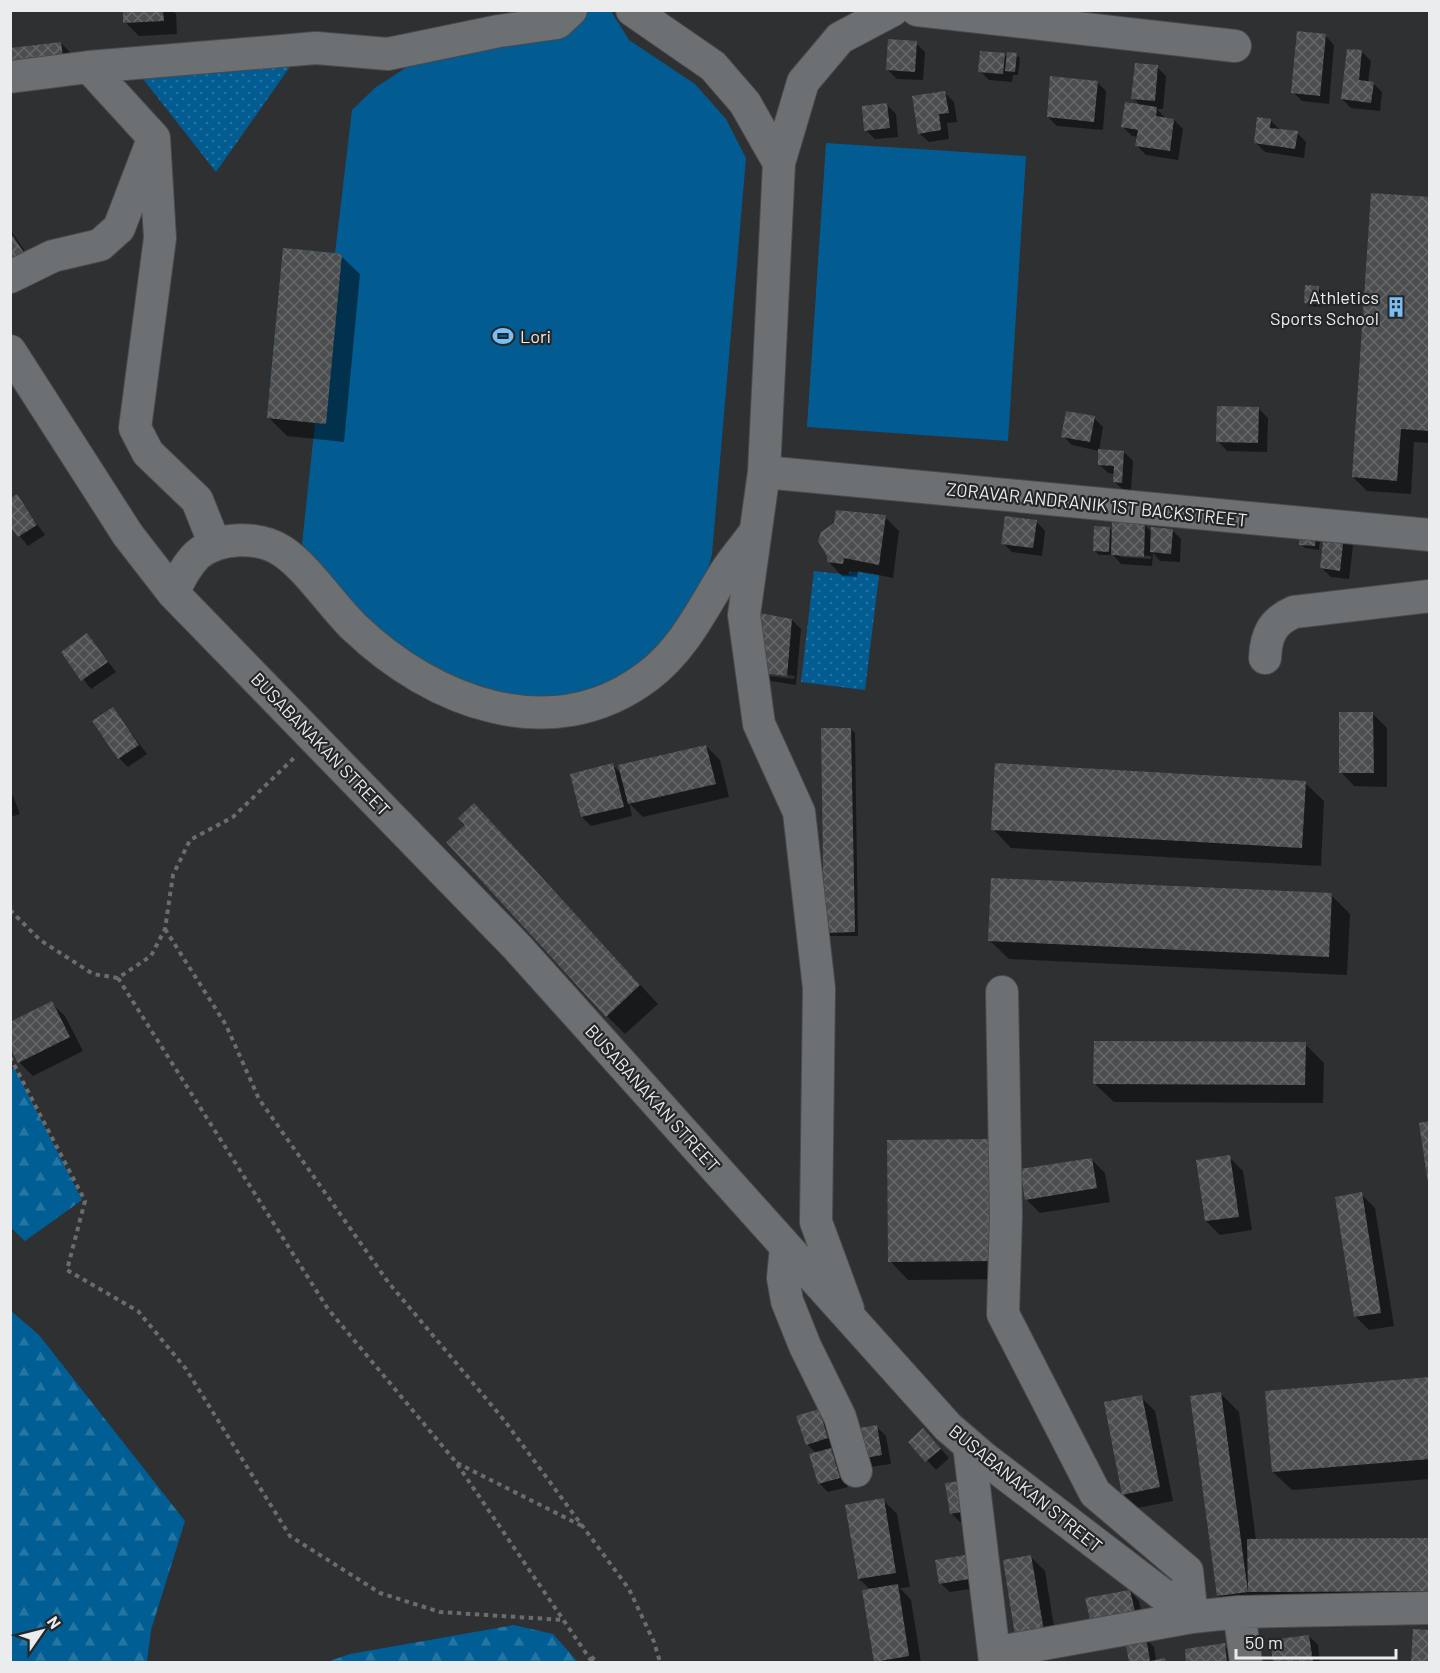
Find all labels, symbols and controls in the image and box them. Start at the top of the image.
place label: Athletics Sports School [1270,286,1379,329]
building icon: Athletics Sports School [1384,295,1408,319]
sports icon: Lori [491,324,515,348]
place label: Lori [520,325,551,347]
street label: ZORAVAR ANDRANIK 1ST BACKSTREET [946,477,1248,531]
street label: BUSABANAKAN STREET [247,668,395,820]
street label: BUSABANAKAN STREET [581,1020,725,1176]
street label: BUSABANAKAN STREET [945,1419,1107,1557]
north arrow [12,1601,72,1661]
text: N [44,1612,66,1632]
scale bar [1236,1622,1396,1660]
text: 50 m [1245,1631,1283,1653]

